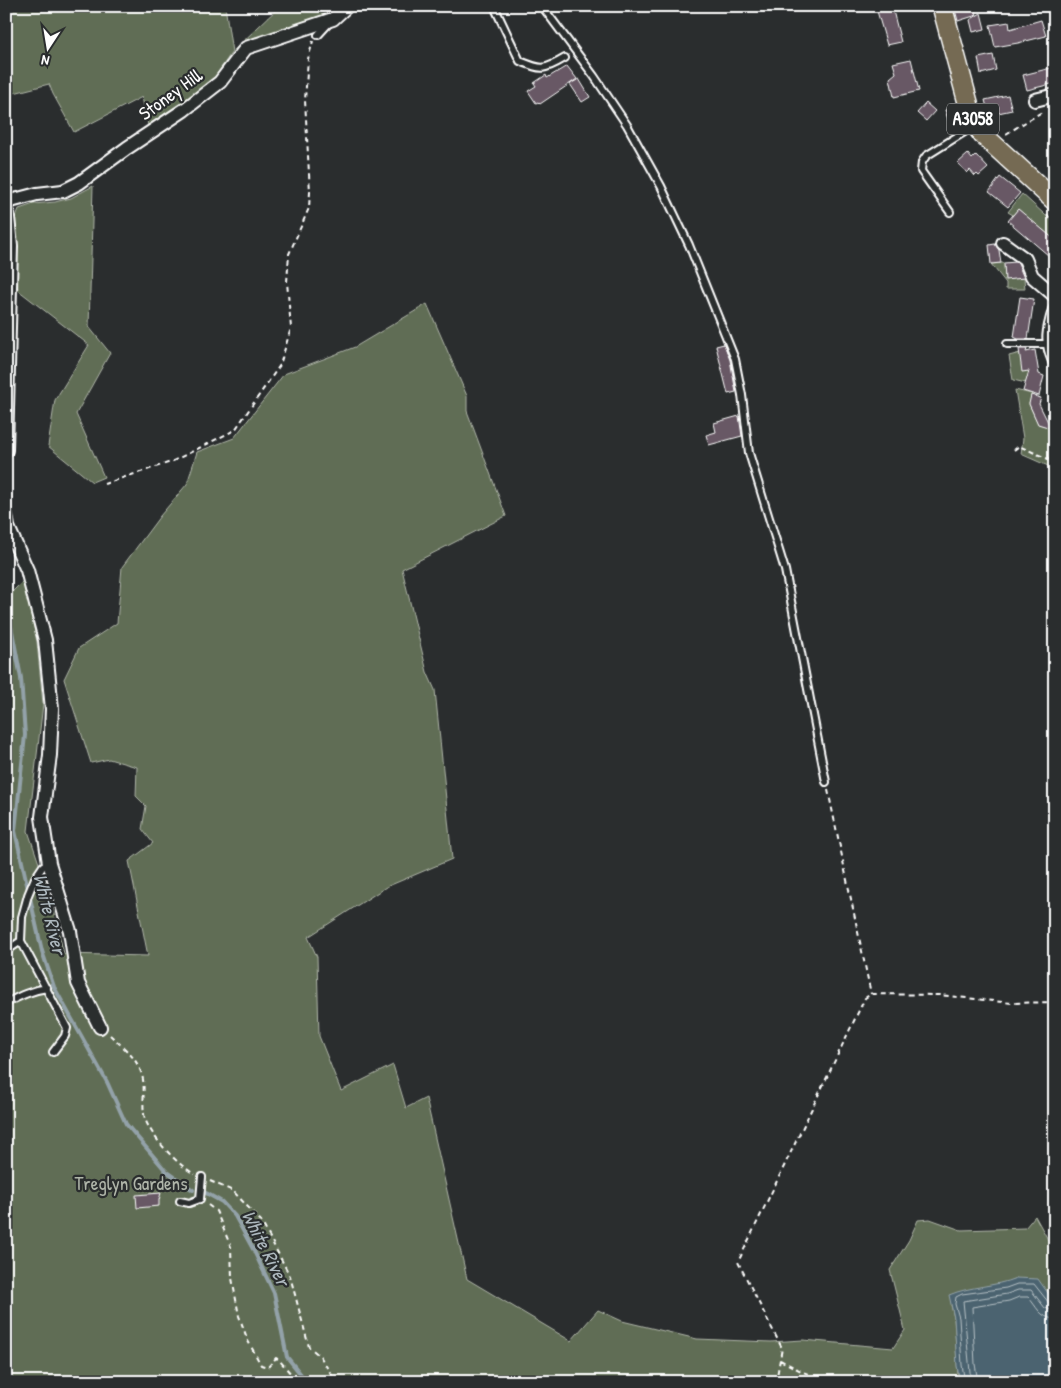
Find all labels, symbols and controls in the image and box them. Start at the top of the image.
north arrow [22,22,72,72]
text: N [39,51,51,71]
street label: Stoney Hill [133,62,208,126]
road number: A3058 [947,104,999,134]
water label: White River [27,871,74,959]
park label: Treglyn Gardens [74,1170,188,1196]
water label: White River [236,1205,298,1292]

